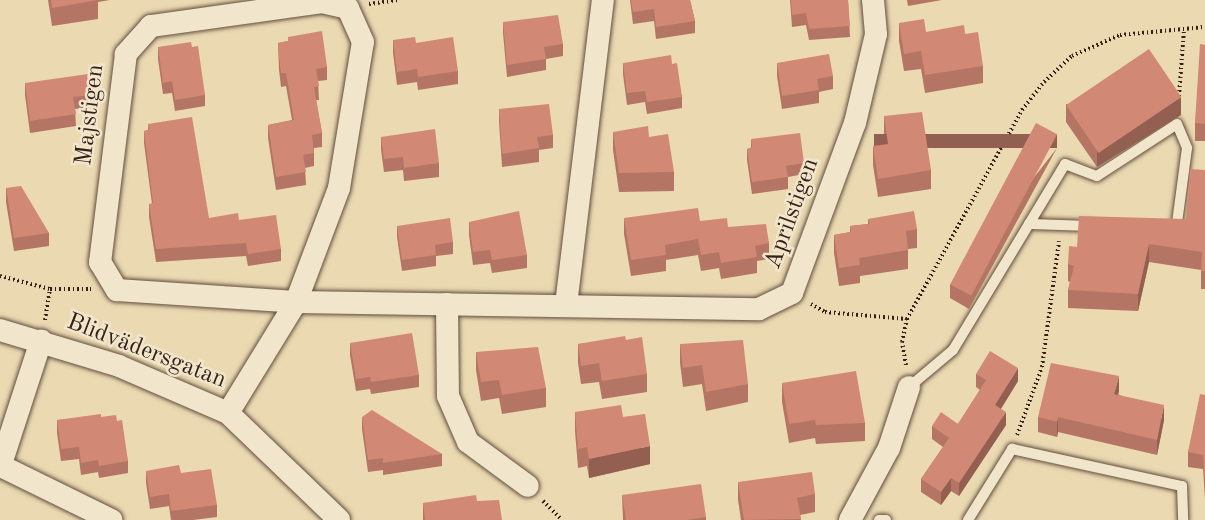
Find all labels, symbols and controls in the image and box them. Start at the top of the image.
street label: Majstigen [70,63,112,167]
street label: Aprilstigen [760,155,826,273]
street label: Blidvädersgatan [62,308,230,396]

